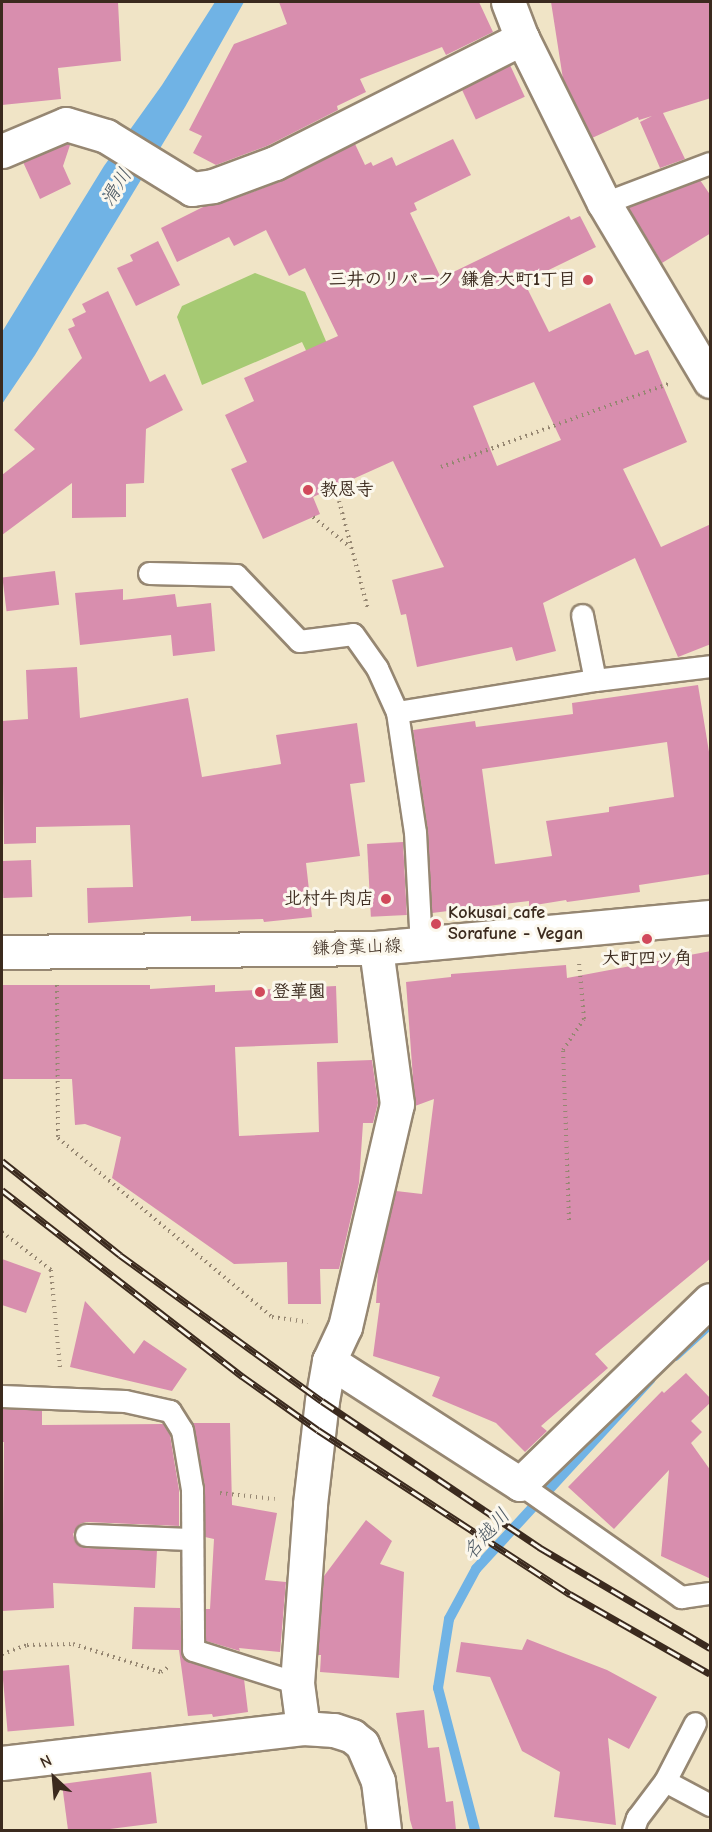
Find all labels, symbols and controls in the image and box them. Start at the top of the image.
water label: 滑川 [95,164,137,210]
place label: 三井のリパーク 鎌倉大町1丁目 [329,269,576,291]
marker: 三井のリパーク 鎌倉大町1丁目 [581,273,595,287]
place label: 教恩寺 [320,479,374,501]
marker: 教恩寺 [301,483,315,497]
place label: 北村牛肉店 [284,888,374,910]
marker: 北村牛肉店 [379,892,393,906]
place label: Kokusai cafe Sorafune - Vegan [448,903,583,946]
marker: Kokusai cafe Sorafune - Vegan [429,917,443,931]
marker: 大町四ツ角 [640,932,654,946]
street label: 鎌倉葉山線 [312,936,402,960]
place label: 大町四ツ角 [602,948,692,970]
place label: 登華園 [272,981,326,1003]
marker: 登華園 [253,985,267,999]
water label: 名越川 [457,1503,515,1565]
north arrow [24,1748,84,1808]
text: N [37,1751,55,1772]

